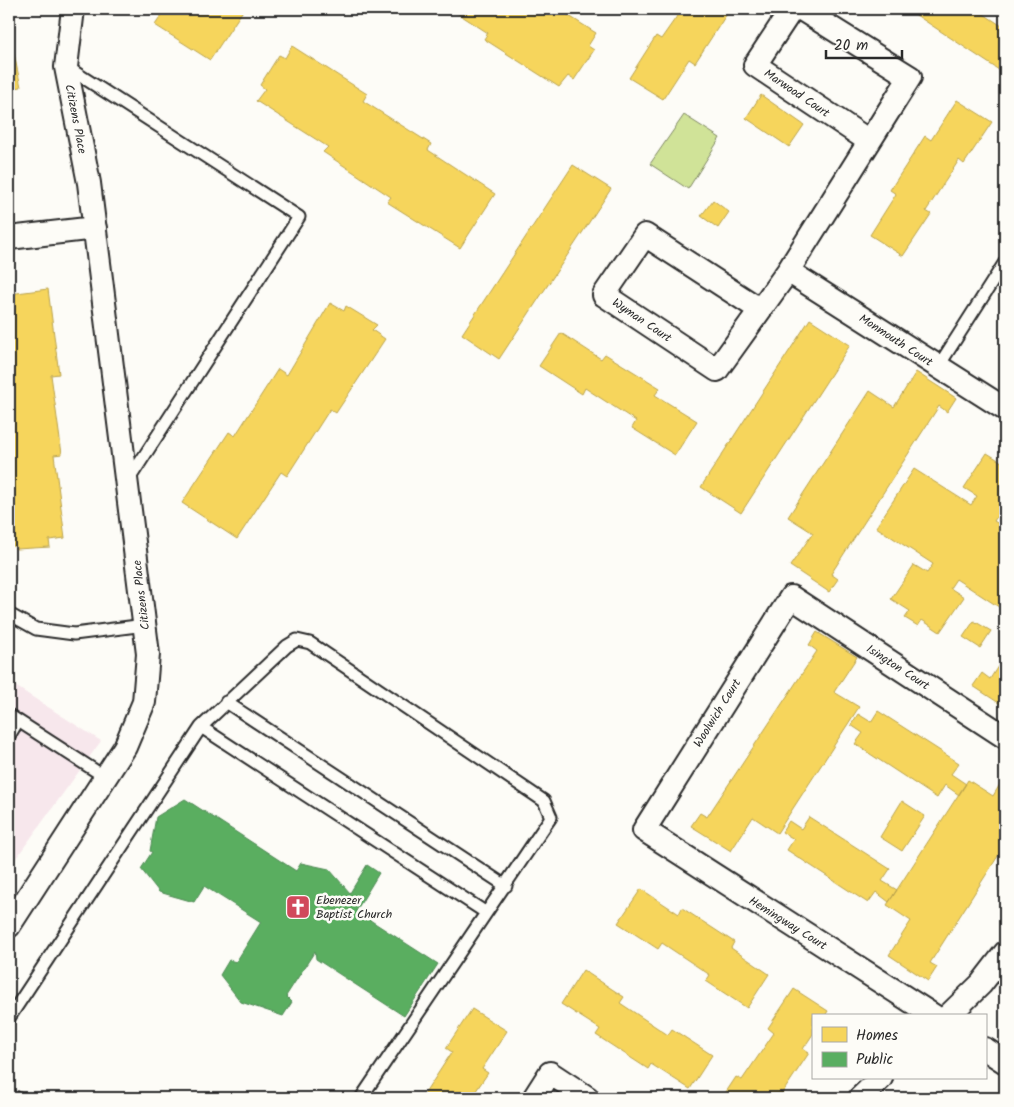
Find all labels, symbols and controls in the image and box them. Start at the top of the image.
scale bar [826,28,903,60]
text: 20 m [834,34,868,58]
street label: Marwood Court [760,64,834,123]
street label: Citizens Place [59,83,92,156]
street label: Wyman Court [608,293,676,348]
street label: Monmouth Court [855,309,937,372]
street label: Citizens Place [128,558,155,631]
street label: Isington Court [862,640,933,695]
street label: Woolwich Court [689,675,746,751]
place label: Ebenezer Baptist Church [316,891,392,924]
street label: Hemingway Court [745,892,831,955]
church icon: Ebenezer Baptist Church [285,894,311,920]
legend [812,1014,986,1080]
text: Homes [856,1024,899,1048]
text: Public [856,1048,893,1072]

